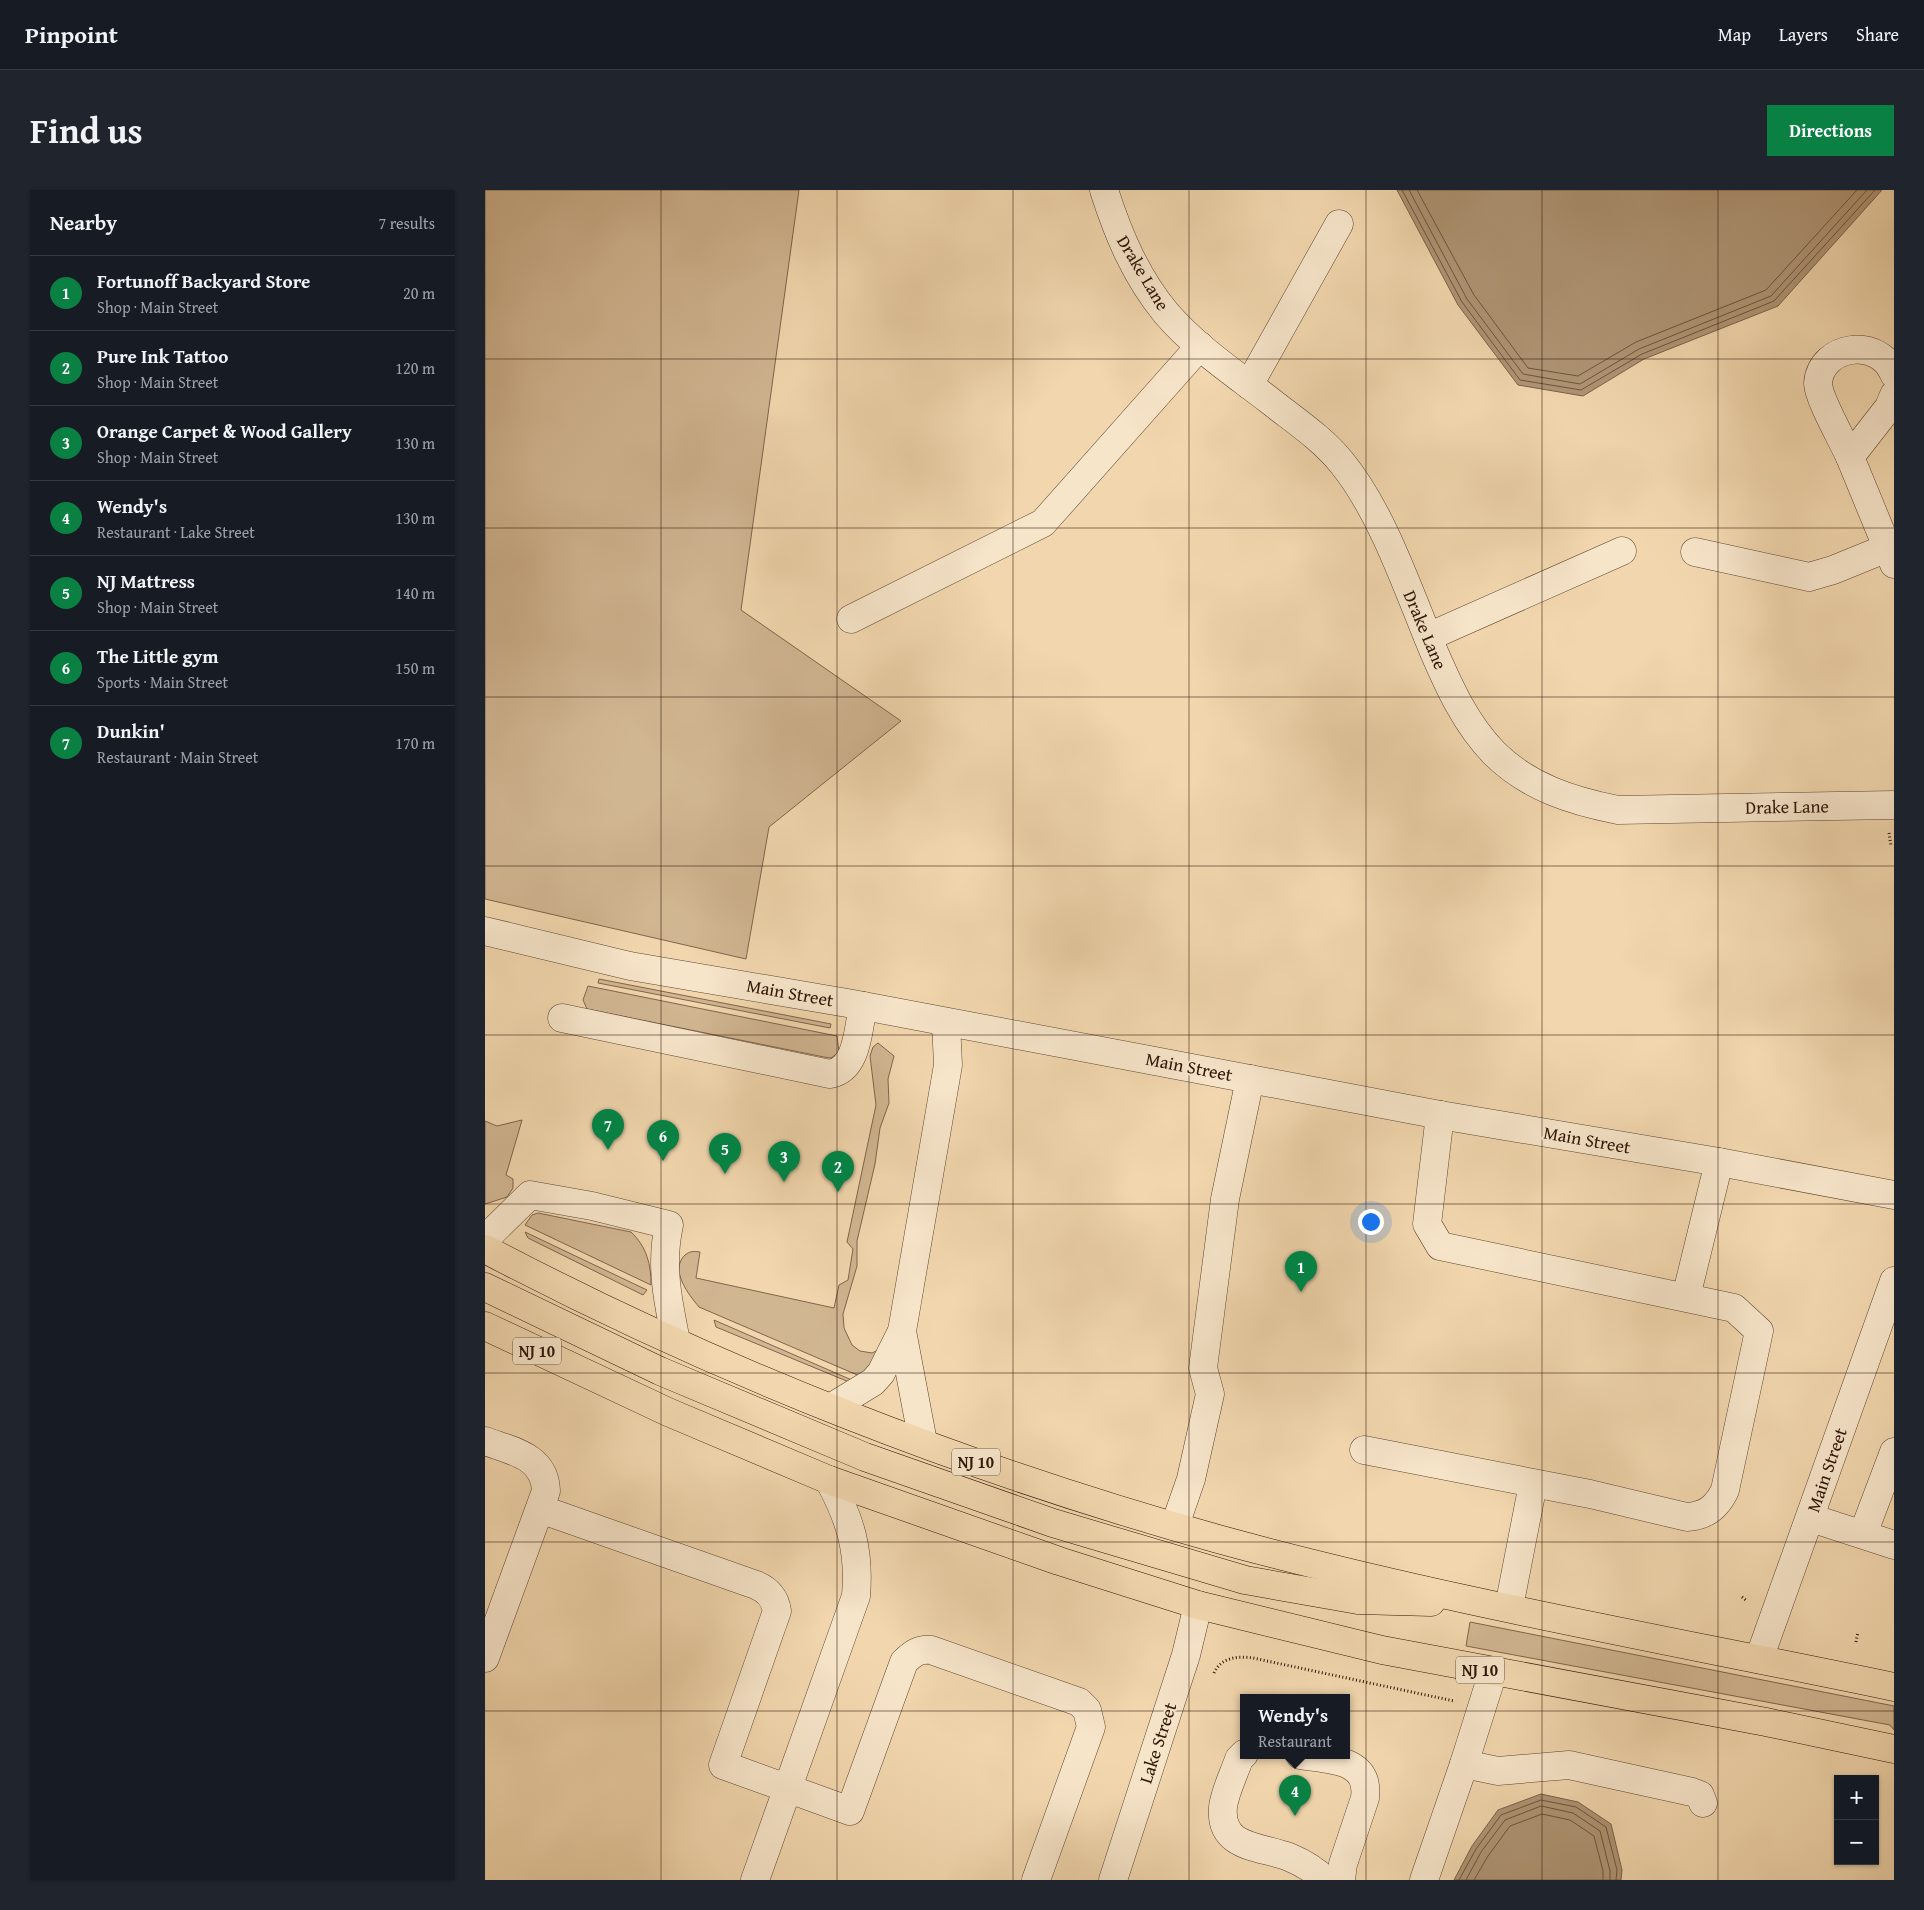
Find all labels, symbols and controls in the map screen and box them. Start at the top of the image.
text: Pinpoint [25,17,118,52]
text: Map [1718,21,1751,48]
text: Layers [1779,21,1828,48]
text: Share [1856,21,1899,48]
text: Find us [30,105,143,156]
button: Directions [1767,105,1894,156]
text: Nearby [50,207,117,238]
text: 7 results [378,211,435,235]
street label: Drake Lane [1110,230,1177,316]
text: Fortunoff Backyard Store [97,267,310,295]
text: 1 [62,281,70,305]
text: 20 m [403,281,435,305]
text: Shop · Main Street [97,295,218,319]
text: Pure Ink Tattoo [97,342,228,370]
text: 2 [62,356,70,380]
text: 120 m [395,356,435,380]
text: Shop · Main Street [97,370,218,394]
text: Orange Carpet & Wood Gallery [97,417,352,445]
text: 3 [62,431,70,455]
text: 130 m [395,431,435,455]
text: Shop · Main Street [97,445,218,469]
text: Wendy's [97,492,167,520]
text: 4 [62,506,70,530]
text: 130 m [395,506,435,530]
text: Restaurant · Lake Street [97,520,255,544]
text: NJ Mattress [97,567,195,595]
text: 5 [62,581,70,605]
text: 140 m [395,581,435,605]
street label: Drake Lane [1397,586,1454,674]
text: Shop · Main Street [97,595,218,619]
text: The Little gym [97,642,219,670]
text: 6 [62,656,70,680]
text: 150 m [395,656,435,680]
text: Sports · Main Street [97,670,228,694]
text: Dunkin' [97,717,165,745]
text: 7 [62,731,70,755]
text: 170 m [395,731,435,755]
text: Restaurant · Main Street [97,745,258,769]
street label: Drake Lane [1745,792,1829,821]
street label: Main Street [744,972,836,1014]
street label: Main Street [1143,1045,1235,1088]
pin: 7 [592,1109,624,1150]
street label: Main Street [1541,1119,1633,1161]
pin: 6 [647,1120,679,1161]
pin: 5 [709,1133,741,1174]
pin: 3 [768,1141,800,1182]
pin: 2 [822,1151,854,1192]
your location [1358,1209,1384,1235]
pin: 1 [1285,1251,1317,1292]
road number: NJ 10 [513,1338,561,1364]
street label: Main Street [1799,1423,1854,1516]
road number: NJ 10 [952,1448,1000,1476]
road number: NJ 10 [1456,1656,1504,1684]
popup [1240,1694,1350,1759]
street label: Lake Street [1132,1698,1184,1787]
text: Wendy's [1258,1701,1328,1729]
text: Restaurant [1258,1729,1332,1753]
pin: 4 [1279,1775,1311,1816]
map controls [1834,1775,1879,1865]
button: + [1834,1775,1879,1820]
button: − [1834,1820,1879,1865]

